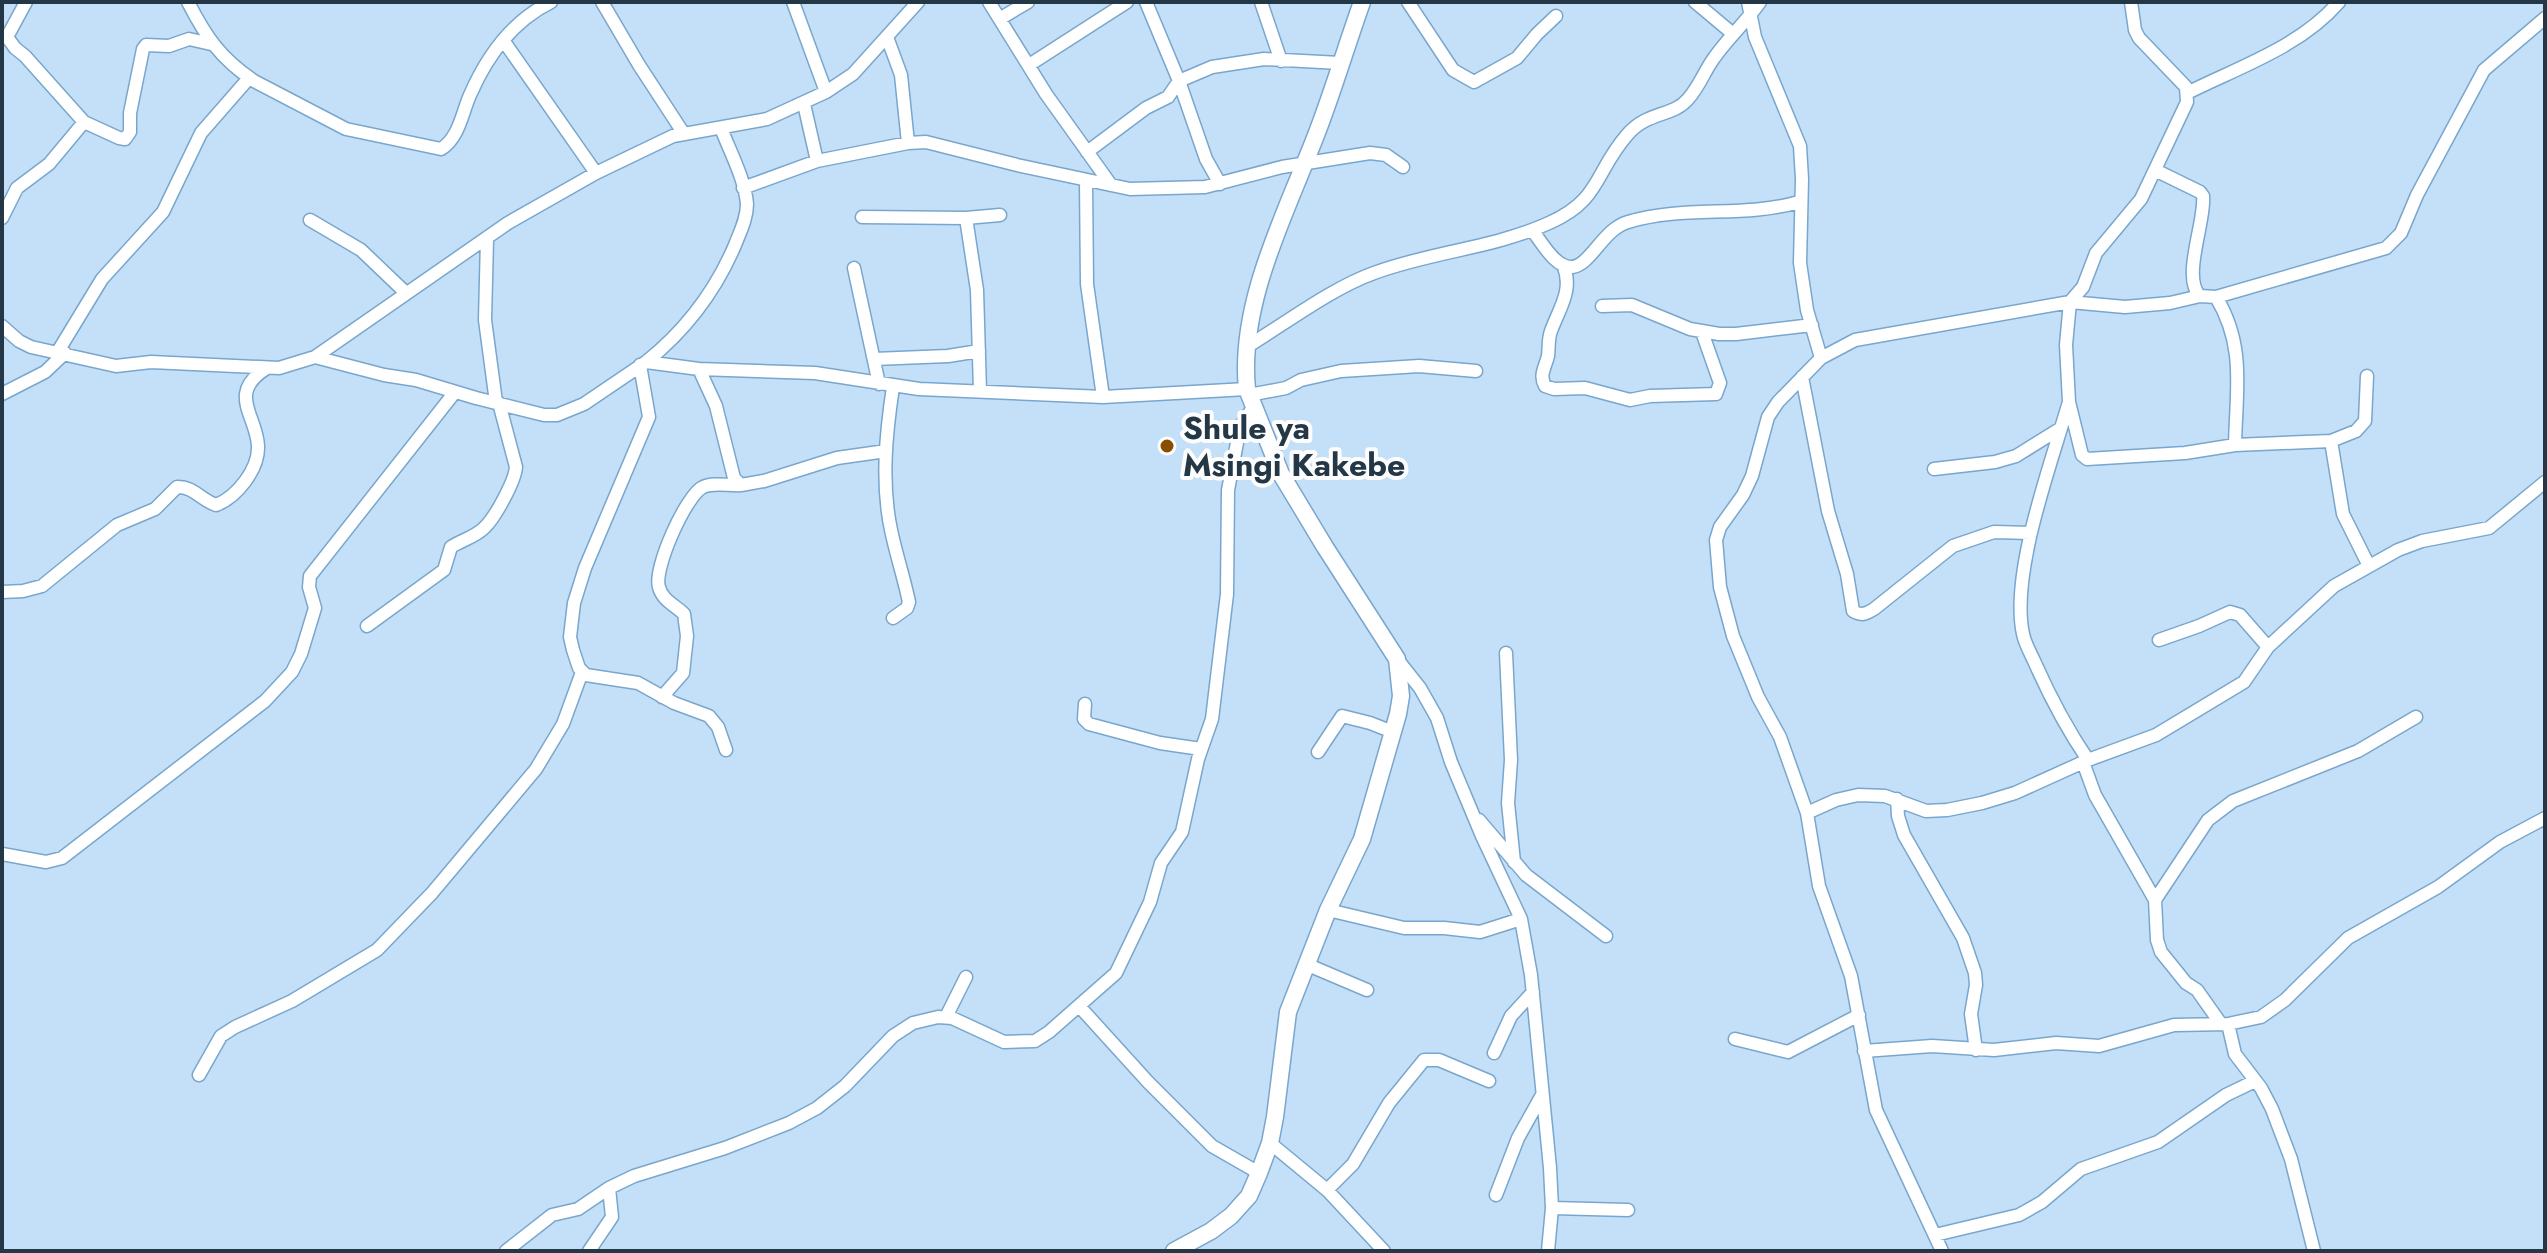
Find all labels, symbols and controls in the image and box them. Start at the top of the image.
place label: Shule ya Msingi Kakebe [1183,405,1405,488]
marker: Shule ya Msingi Kakebe [1158,437,1176,455]

